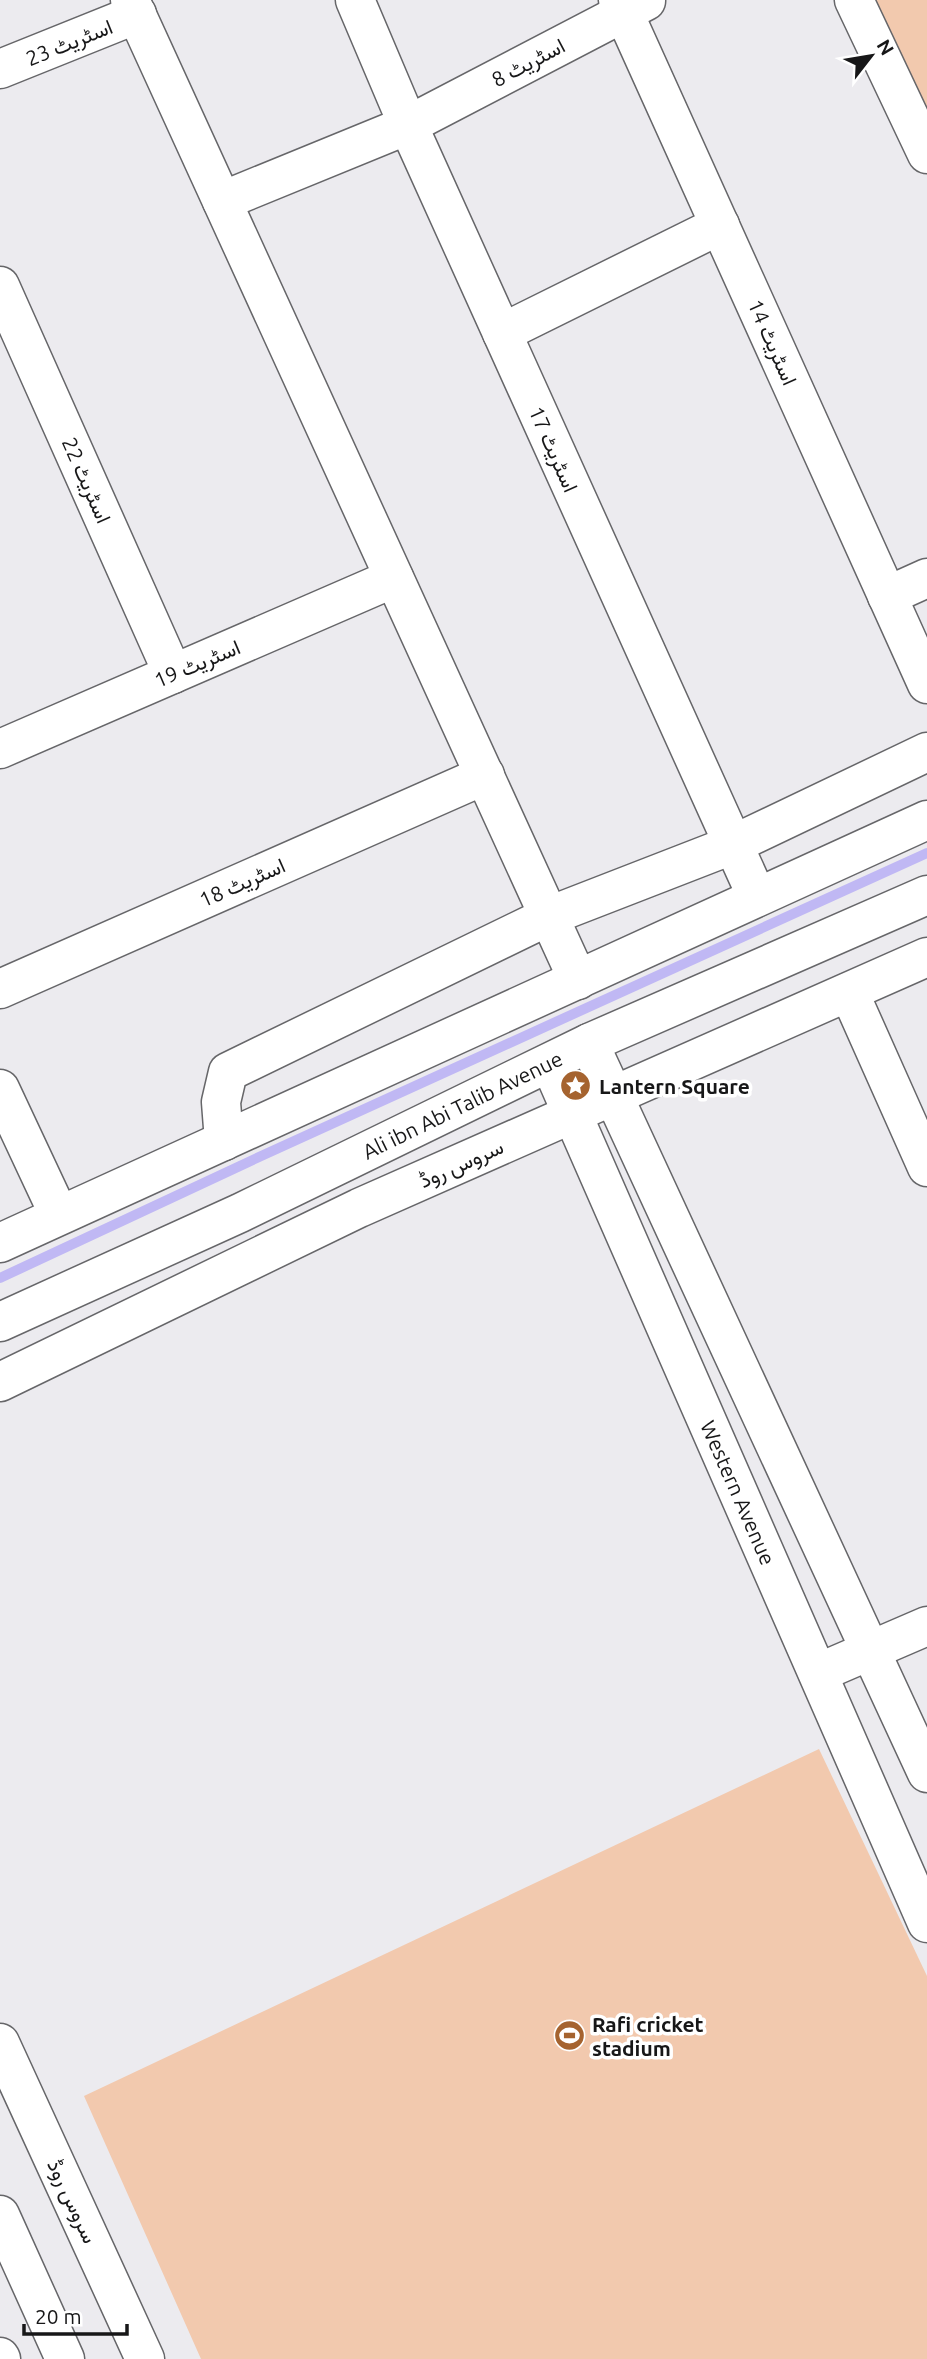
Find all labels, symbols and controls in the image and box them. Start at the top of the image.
street label: اسٹریٹ 23 [22,14,117,72]
north arrow [836,21,906,91]
street label: اسٹریٹ 8 [487,33,570,93]
text: N [872,35,899,59]
street label: اسٹریٹ 14 [742,295,803,389]
street label: اسٹریٹ 17 [523,402,584,496]
street label: اسٹریٹ 22 [56,433,117,527]
street label: اسٹریٹ 19 [150,634,244,694]
street label: اسٹریٹ 18 [195,852,289,913]
street label: Ali ibn Abi Talib Avenue [359,1046,566,1163]
place icon: Lantern Square [559,1069,593,1103]
place label: Lantern Square [599,1074,750,1098]
street label: سروس روڈ [415,1134,508,1194]
street label: Western Avenue [696,1417,780,1568]
place label: Rafi cricket stadium [592,2012,704,2060]
sports icon: Rafi cricket stadium [552,2019,586,2053]
street label: سروس روڈ [41,2155,103,2248]
scale bar [24,2292,128,2336]
text: 20 m [35,2304,82,2328]

